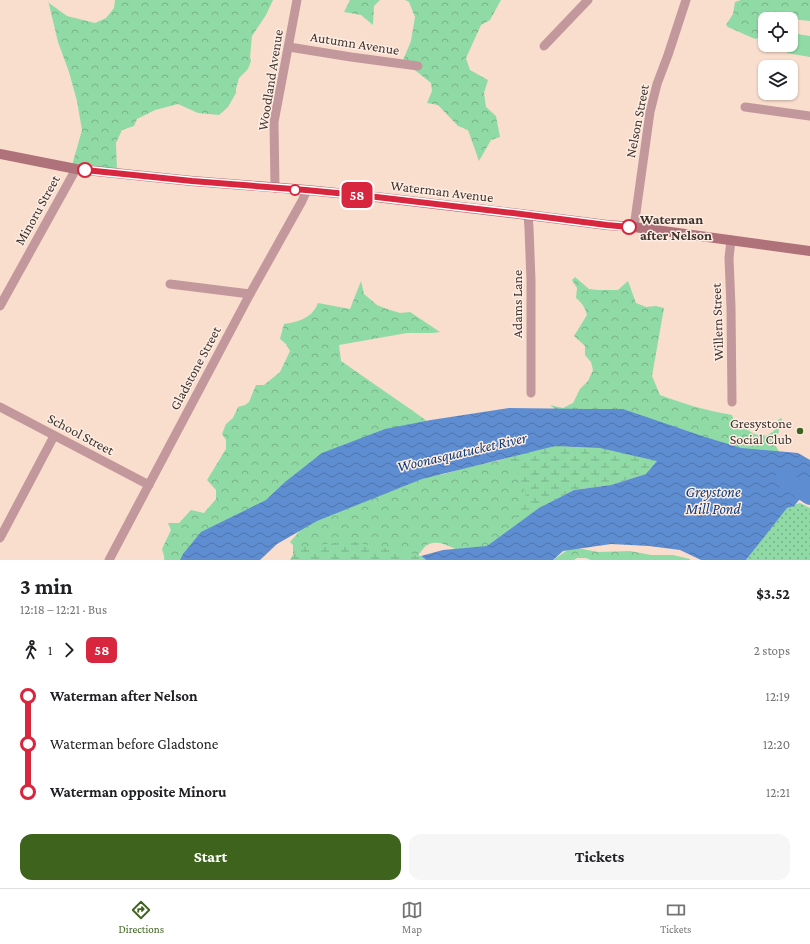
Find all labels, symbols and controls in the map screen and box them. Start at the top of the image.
map controls [758,12,798,100]
button: locate [758,12,798,52]
street label: Woodland Avenue [254,28,286,132]
street label: Autumn Avenue [309,28,401,58]
button: layers [758,60,798,100]
street label: Nelson Street [622,83,652,159]
unlabelled marker [77,162,93,178]
street label: Minoru Street [11,172,63,248]
street label: Waterman Avenue [390,177,494,205]
line badge: 58 [339,182,375,208]
unlabelled marker [289,184,301,196]
text: 58 [349,187,365,203]
place label: Waterman after Nelson [639,211,712,243]
marker: Waterman after Nelson [621,219,637,235]
street label: Adams Lane [509,270,525,338]
street label: Willern Street [708,283,726,361]
street label: Gladstone Street [166,323,224,413]
street label: School Street [45,410,117,458]
place label: Gresystone Social Club [730,415,792,447]
marker: Gresystone Social Club [795,426,805,436]
water label: Woonasquatucket River [396,429,529,476]
water label: Greystone Mill Pond [685,484,741,517]
text: 3 min [20,574,73,599]
text: $3.52 [756,586,790,602]
text: 12:18 – 12:21 · Bus [20,602,107,617]
icon: walk [20,639,42,661]
icon: forward [58,639,80,661]
text: 58 [94,642,109,658]
text: 1 [48,643,52,658]
text: 2 stops [754,643,790,658]
text: Waterman after Nelson [50,688,198,704]
text: 12:19 [766,689,790,704]
text: Waterman before Gladstone [50,736,218,752]
text: 12:20 [763,737,790,752]
text: Waterman opposite Minoru [50,784,227,800]
text: 12:21 [766,785,790,800]
button: Start [20,834,401,880]
button: Tickets [409,834,790,880]
tab: Directions [119,899,164,935]
tab: Map [401,899,423,935]
tab: Tickets [660,899,691,935]

